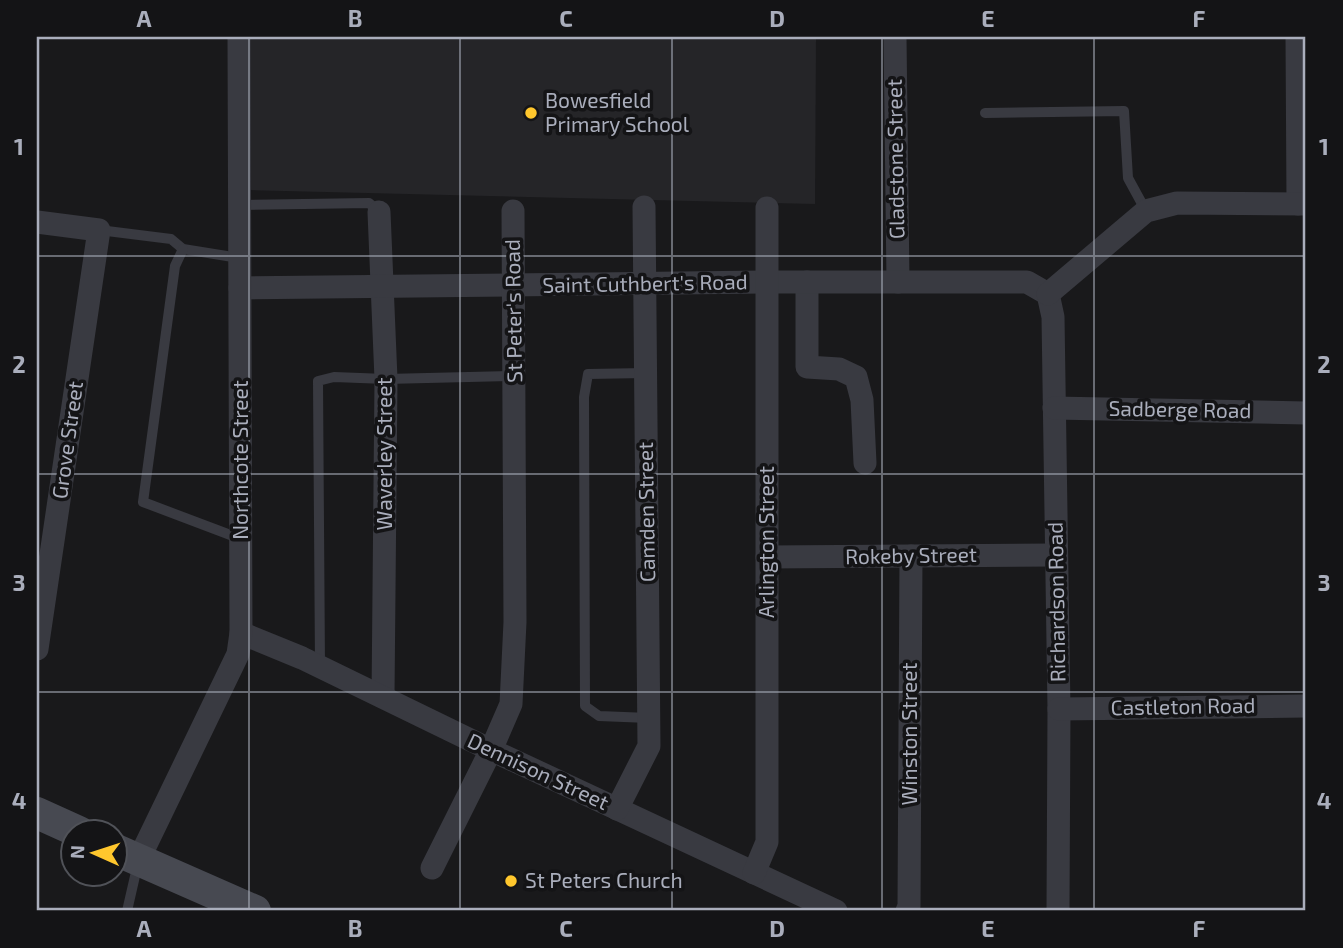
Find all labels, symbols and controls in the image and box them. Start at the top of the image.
text: A [136,4,152,32]
text: B [348,4,362,32]
text: C [559,4,573,32]
text: D [769,4,785,32]
text: E [981,4,995,32]
text: F [1193,4,1206,32]
street label: Gladstone Street [881,79,908,239]
place label: Bowesfield Primary School [545,87,690,136]
marker: Bowesfield Primary School [523,105,539,121]
text: 1 [14,132,24,160]
text: 1 [1319,132,1329,160]
street label: St Peter's Road [499,239,526,383]
street label: Saint Cuthbert's Road [542,268,748,297]
text: 2 [12,350,26,378]
text: 2 [1317,350,1331,378]
street label: Waverley Street [371,377,396,531]
street label: Grove Street [46,379,87,500]
street label: Northcote Street [227,380,252,540]
street label: Sadberge Road [1108,395,1252,422]
street label: Camden Street [632,442,659,582]
street label: Arlington Street [753,466,778,618]
street label: Richardson Road [1042,522,1069,682]
street label: Rokeby Street [845,541,977,568]
text: 3 [12,568,26,596]
text: 3 [1317,568,1331,596]
street label: Winston Street [896,662,921,806]
street label: Castleton Road [1110,692,1256,719]
street label: Dennison Street [464,727,613,814]
text: 4 [12,786,26,814]
text: 4 [1317,786,1331,814]
north arrow [60,818,130,888]
text: N [65,845,88,860]
place label: St Peters Church [525,867,683,892]
marker: St Peters Church [503,873,519,889]
text: A [136,914,152,942]
text: B [348,914,362,942]
text: C [559,914,573,942]
text: D [769,914,785,942]
text: E [981,914,995,942]
text: F [1193,914,1206,942]

